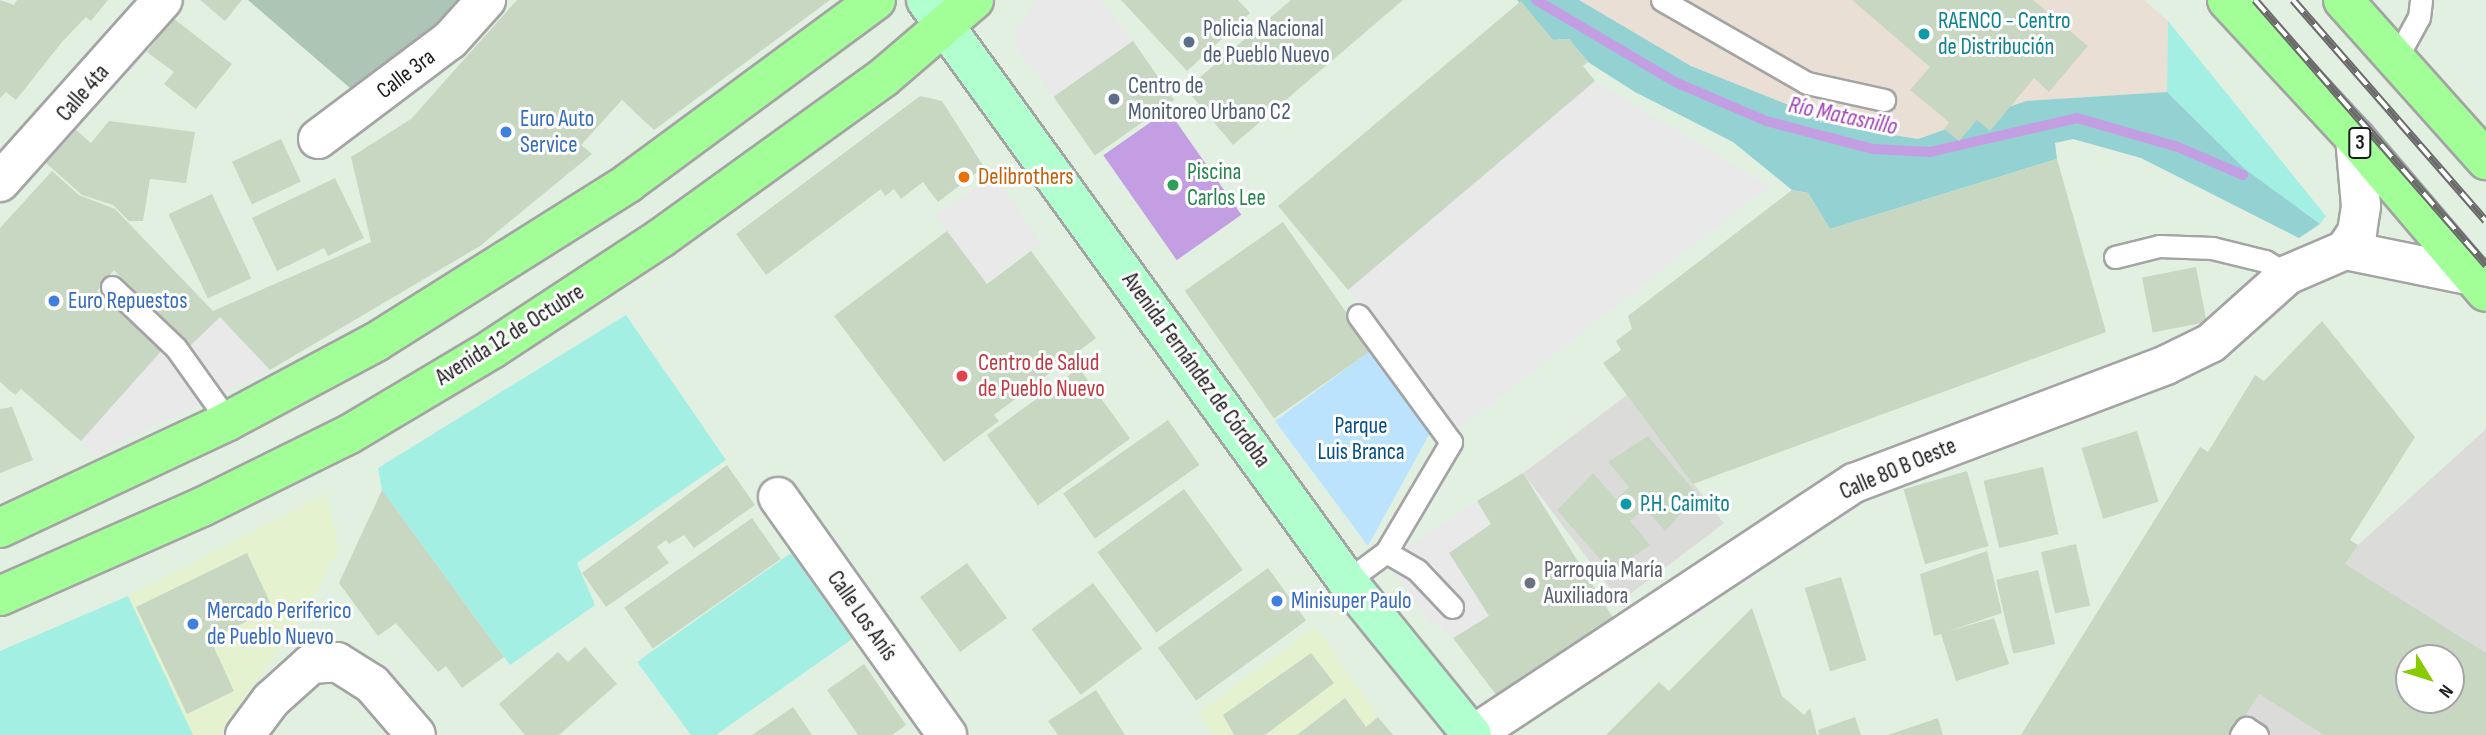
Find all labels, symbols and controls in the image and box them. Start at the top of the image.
place label: RAENCO - Centro de Distribución [1938,7,2071,61]
place label: Policia Nacional de Pueblo Nuevo [1203,15,1330,69]
marker: RAENCO - Centro de Distribución [1916,26,1932,42]
marker: Policia Nacional de Pueblo Nuevo [1181,34,1197,50]
street label: Calle 3ra [371,43,441,105]
street label: Calle 4ta [51,59,115,127]
place label: Centro de Monitoreo Urbano C2 [1128,72,1291,126]
water label: Río Matasnillo [1786,90,1900,142]
marker: Centro de Monitoreo Urbano C2 [1106,91,1122,107]
place label: Euro Auto Service [520,105,594,159]
marker: Euro Auto Service [498,124,514,140]
road number: 3 [2348,125,2372,160]
place label: Piscina Carlos Lee [1187,158,1266,212]
place label: Delibrothers [978,163,1074,191]
marker: Delibrothers [956,169,972,185]
marker: Piscina Carlos Lee [1165,177,1181,193]
street label: Avenida Fernández de Córdoba [1116,267,1276,473]
street label: Avenida 12 de Octubre [431,278,589,392]
place label: Euro Repuestos [68,287,187,315]
marker: Euro Repuestos [46,293,62,309]
place label: Centro de Salud de Pueblo Nuevo [978,349,1105,403]
marker: Centro de Salud de Pueblo Nuevo [952,366,972,386]
park label: Parque Luis Branca [1317,412,1405,466]
street label: Calle 80 B Oeste [1836,432,1960,506]
place label: P.H. Caimito [1640,490,1730,518]
marker: P.H. Caimito [1618,496,1634,512]
place label: Parroquia María Auxiliadora [1544,556,1663,610]
street label: Calle Los Anís [821,566,903,666]
marker: Parroquia María Auxiliadora [1522,575,1538,591]
place label: Minisuper Paulo [1291,587,1412,615]
marker: Minisuper Paulo [1269,593,1285,609]
place label: Mercado Periferico de Pueblo Nuevo [207,597,351,651]
marker: Mercado Periferico de Pueblo Nuevo [185,616,201,632]
north arrow [2395,644,2465,714]
text: N [2433,680,2458,702]

